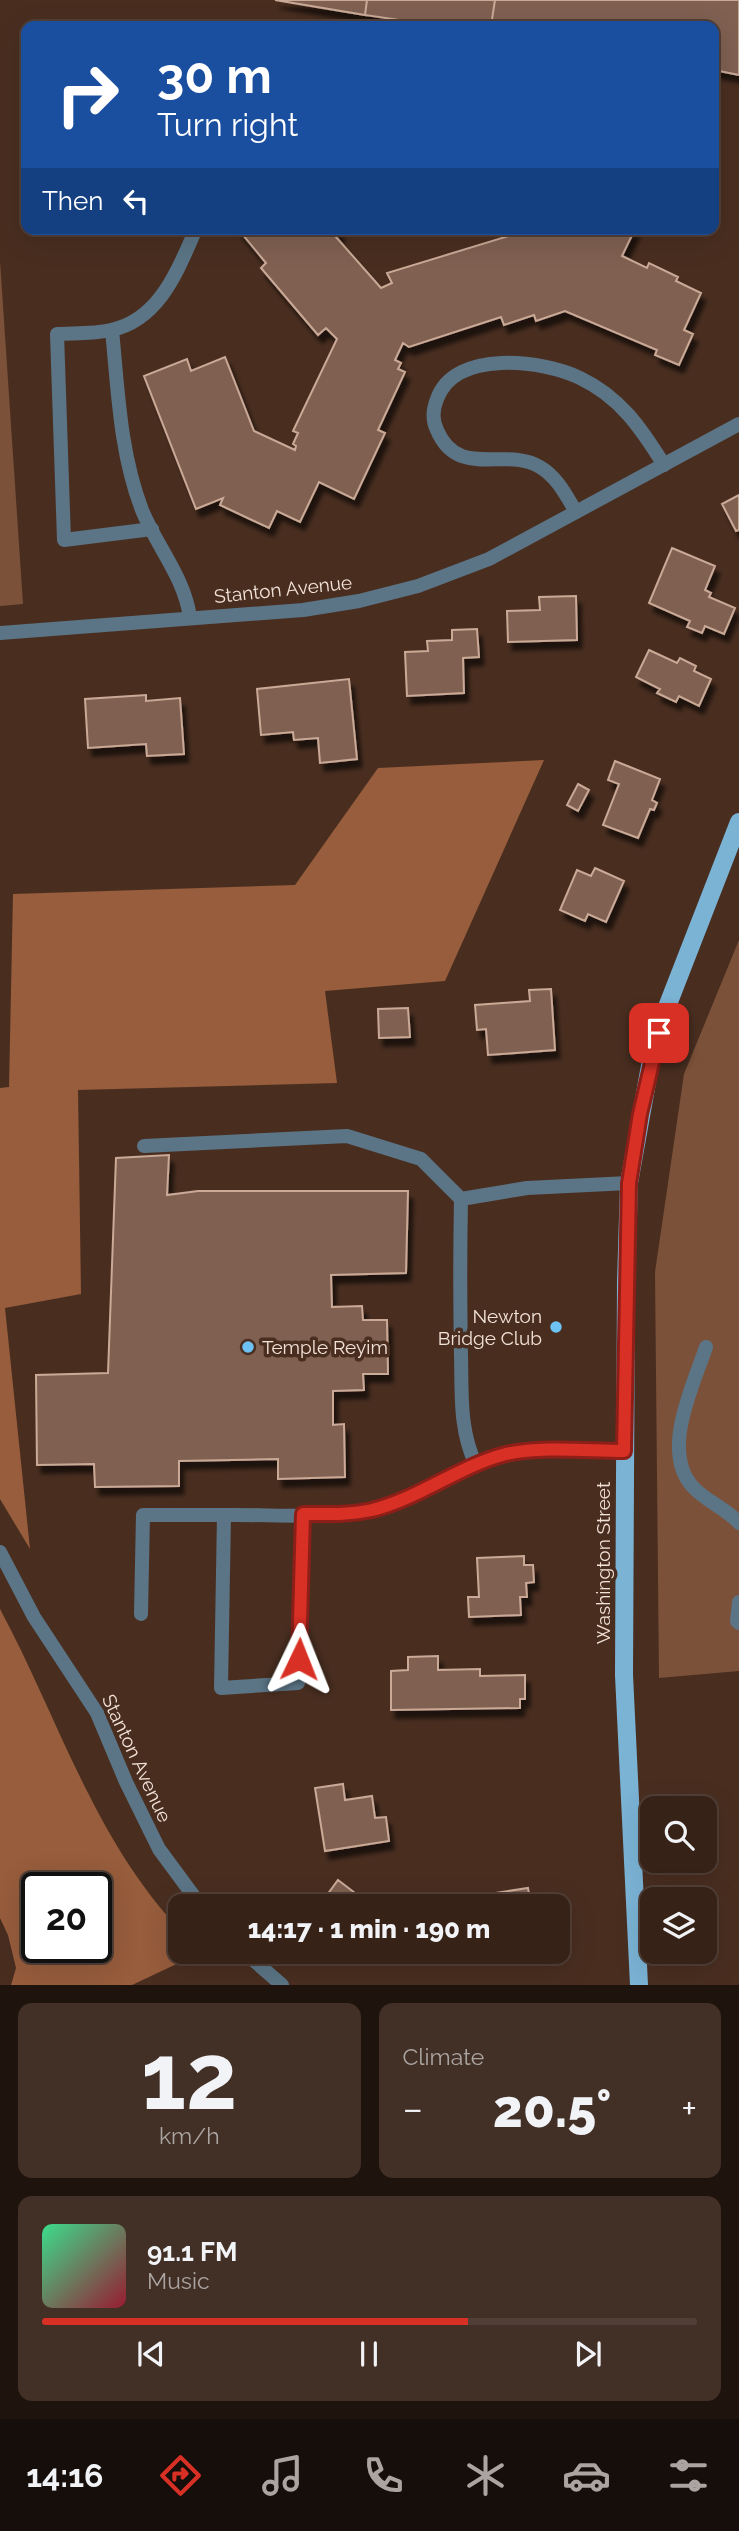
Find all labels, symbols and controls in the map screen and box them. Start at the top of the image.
text: 30 m [157,47,272,104]
icon: right [42,49,133,140]
text: Turn right [157,106,298,143]
icon: left [117,182,155,220]
text: Then [42,186,103,216]
street label: Stanton Avenue [213,571,353,607]
pin [629,1003,689,1063]
icon: arrive [640,1014,678,1052]
place label: Newton Bridge Club [438,1305,542,1349]
marker: Newton Bridge Club [548,1319,564,1335]
place label: Temple Reyim [262,1336,388,1358]
marker: Temple Reyim [240,1339,256,1355]
street label: Washington Street [592,1481,614,1644]
position arrow [262,1622,336,1696]
street label: Stanton Avenue [98,1691,176,1825]
map controls [640,1796,717,1964]
button: search [640,1796,717,1873]
speed limit sign: 20 [21,1872,112,1963]
button: layers [640,1887,717,1964]
text: 14:17 · 1 min · 190 m [248,1914,490,1944]
text: 12 [141,2023,237,2130]
text: Climate [403,2043,484,2070]
text: 20.5° [493,2078,611,2139]
text: − [403,2086,423,2131]
text: + [681,2086,697,2131]
text: km/h [159,2122,220,2149]
text: 91.1 FM [147,2237,238,2267]
text: Music [147,2267,210,2294]
icon: previous [132,2335,170,2373]
icon: pause [350,2335,388,2373]
icon: next [569,2335,607,2373]
icon: directions [156,2451,205,2500]
icon: music [258,2451,307,2500]
icon: phone [359,2451,408,2500]
icon: climate [461,2451,510,2500]
icon: car [562,2451,611,2500]
icon: filters [664,2451,713,2500]
text: 14:16 [26,2457,103,2494]

